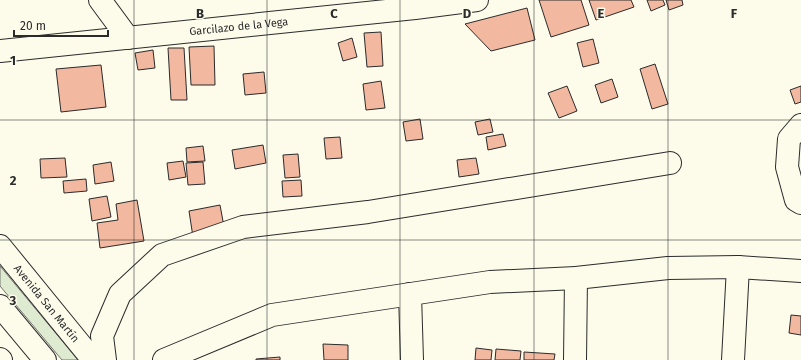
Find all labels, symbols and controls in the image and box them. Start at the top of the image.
text: B [196,6,204,21]
text: C [330,6,338,21]
text: D [463,6,472,21]
text: E [598,6,605,21]
text: F [731,6,738,21]
scale bar [14,12,108,38]
street label: Garcilazo de la Vega [189,15,289,38]
text: 20 m [20,19,46,33]
text: 1 [10,53,16,68]
text: 2 [10,173,17,188]
street label: Avenida San Martín [11,262,82,345]
text: 3 [9,293,17,308]

